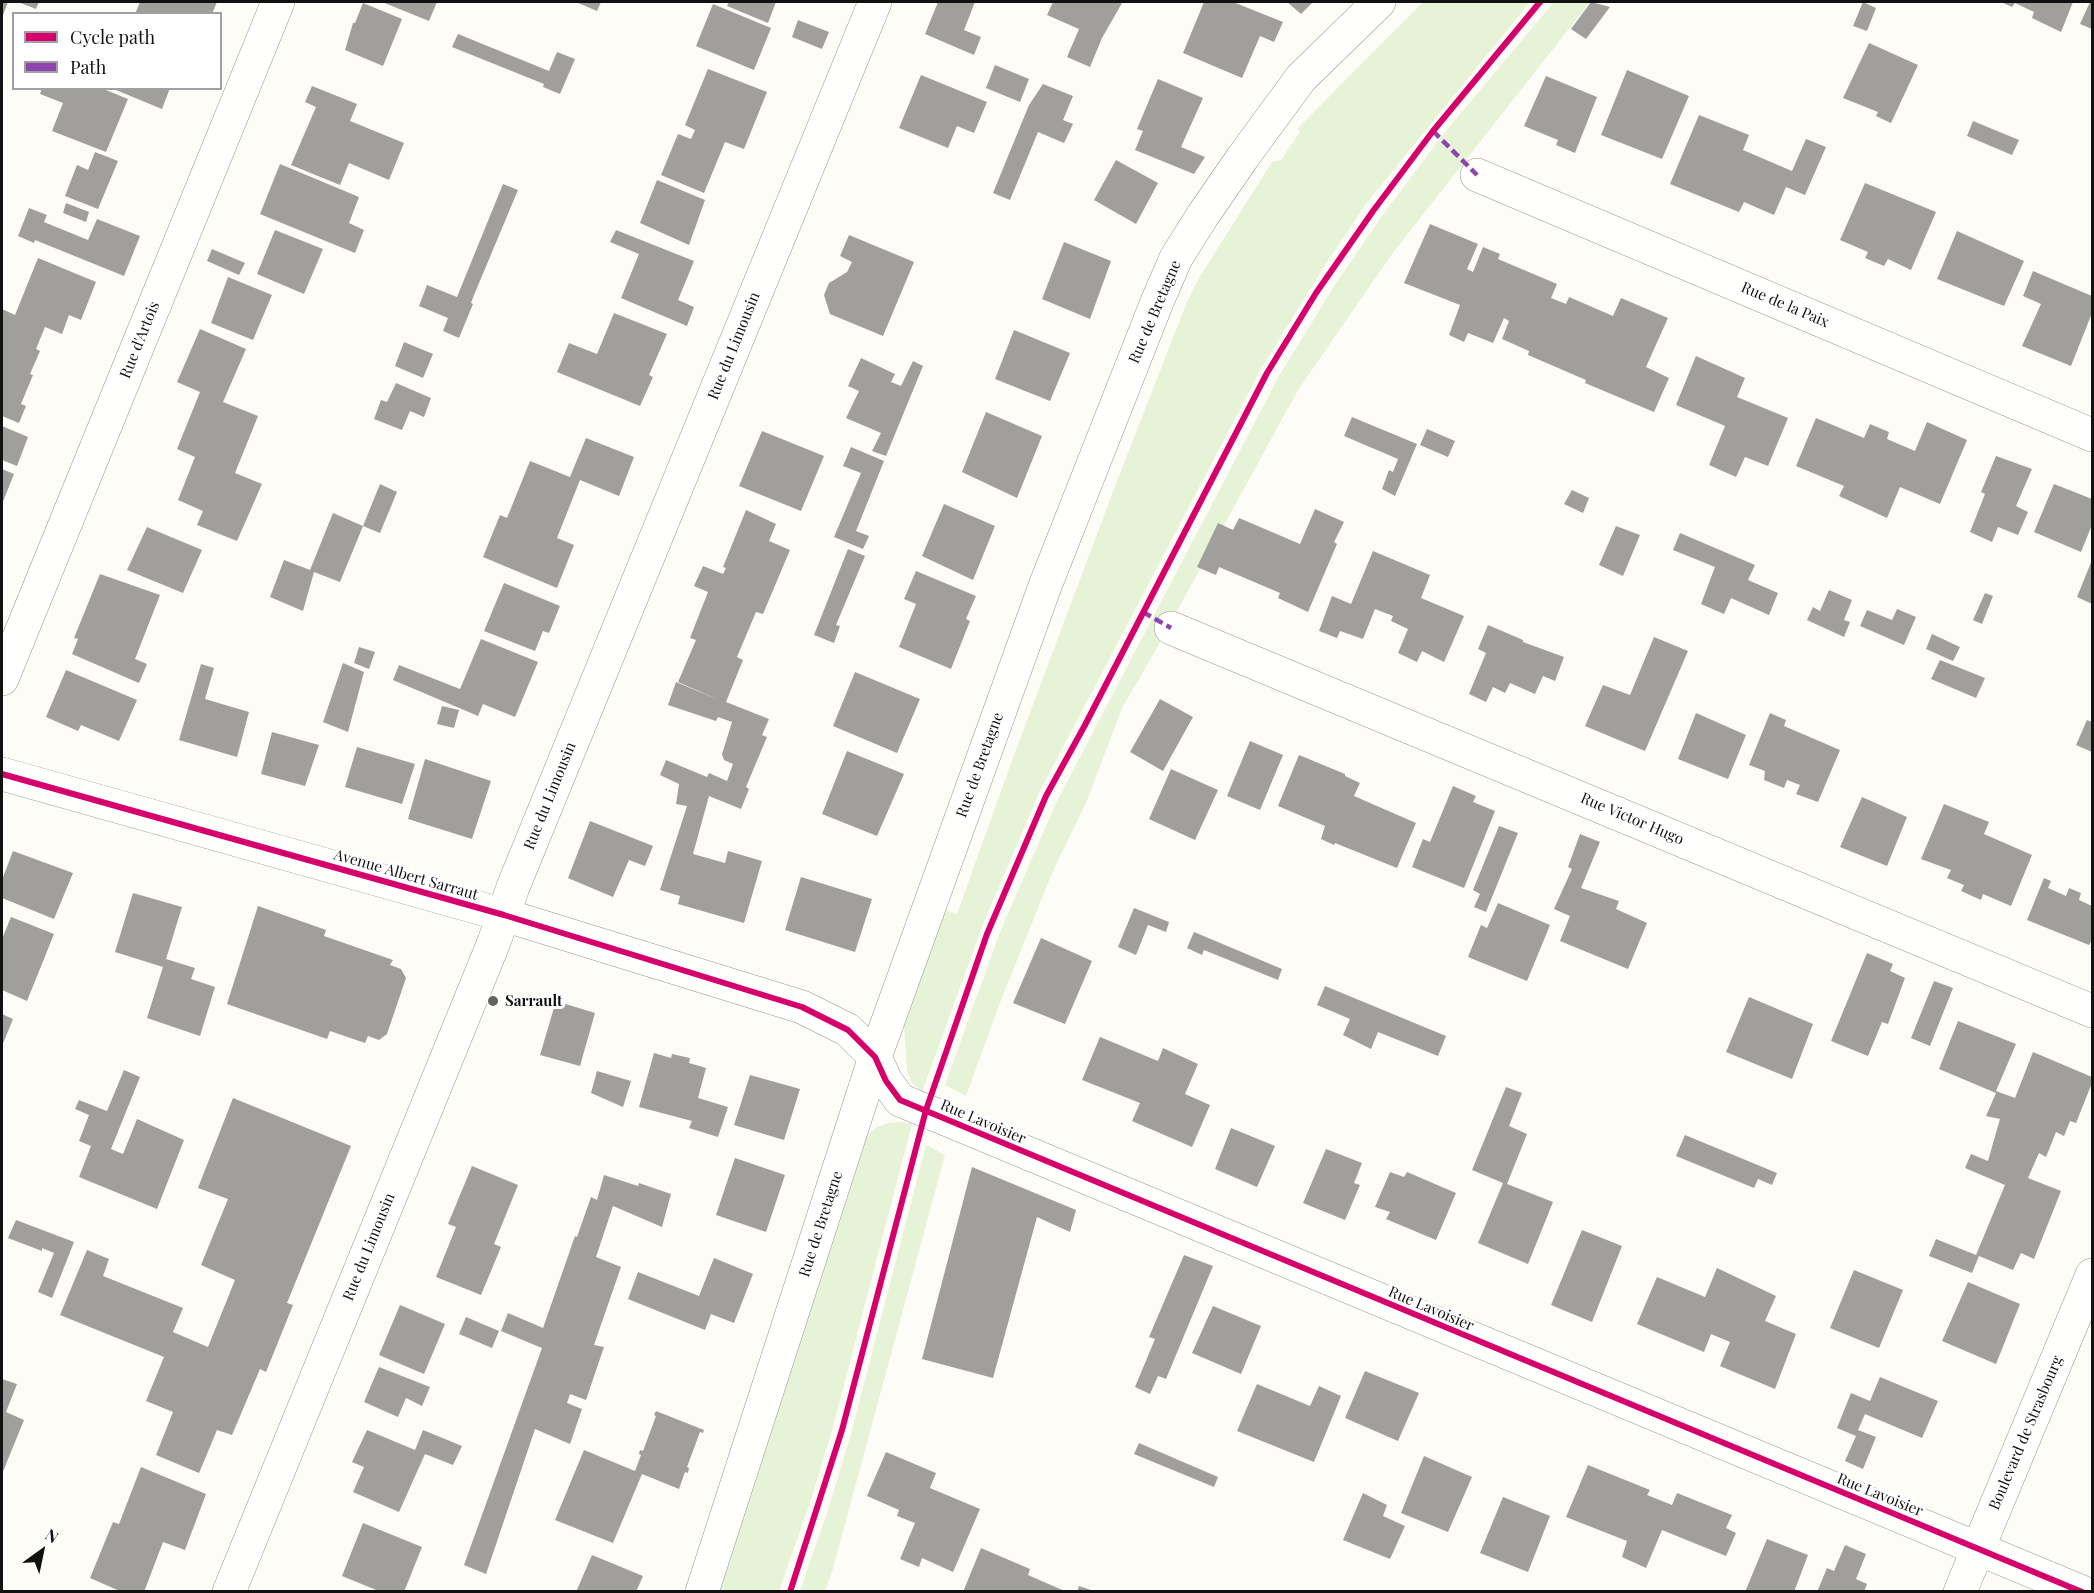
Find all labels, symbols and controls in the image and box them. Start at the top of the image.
legend [12,12,222,90]
text: Cycle path [70,25,155,49]
text: Path [70,55,106,79]
street label: Rue de Bretagne [1125,258,1185,366]
street label: Rue de la Paix [1738,278,1832,332]
street label: Rue du Limousin [704,290,764,402]
street label: Rue d'Artois [116,299,164,381]
street label: Rue de Bretagne [953,710,1007,820]
street label: Rue du Limousin [520,740,580,852]
street label: Rue Victor Hugo [1578,789,1686,849]
street label: Avenue Albert Sarraut [332,846,480,904]
place label: Sarrault [505,992,562,1010]
marker: Sarrault [486,994,500,1008]
street label: Rue Lavoisier [938,1096,1028,1148]
street label: Rue de Bretagne [795,1169,847,1279]
street label: Rue du Limousin [339,1191,399,1303]
street label: Rue Lavoisier [1386,1283,1476,1335]
street label: Boulevard de Strasbourg [1985,1353,2067,1513]
street label: Rue Lavoisier [1834,1470,1926,1520]
north arrow [12,1521,72,1581]
text: N [42,1524,63,1547]

